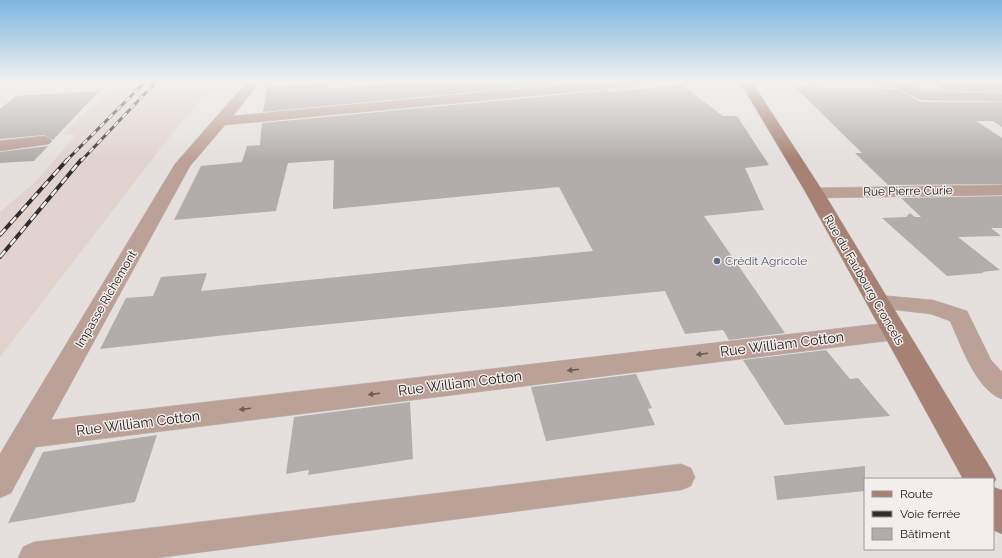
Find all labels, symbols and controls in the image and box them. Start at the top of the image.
street label: Rue Pierre Curie [863,183,953,199]
street label: Rue du Faubourg Croncels [821,213,907,348]
street label: Impasse Richemont [72,248,140,350]
place label: Crédit Agricole [725,254,807,268]
marker: Crédit Agricole [712,256,722,266]
street label: Rue William Cotton [719,328,845,360]
one-way arrow [696,351,708,357]
one-way arrow [567,366,579,373]
street label: Rue William Cotton [397,367,523,399]
one-way arrow [368,391,381,397]
one-way arrow [239,406,251,413]
street label: Rue William Cotton [75,407,201,439]
legend [864,478,994,550]
text: Route [900,487,933,501]
text: Voie ferrée [900,507,960,521]
text: Bâtiment [900,527,950,541]

